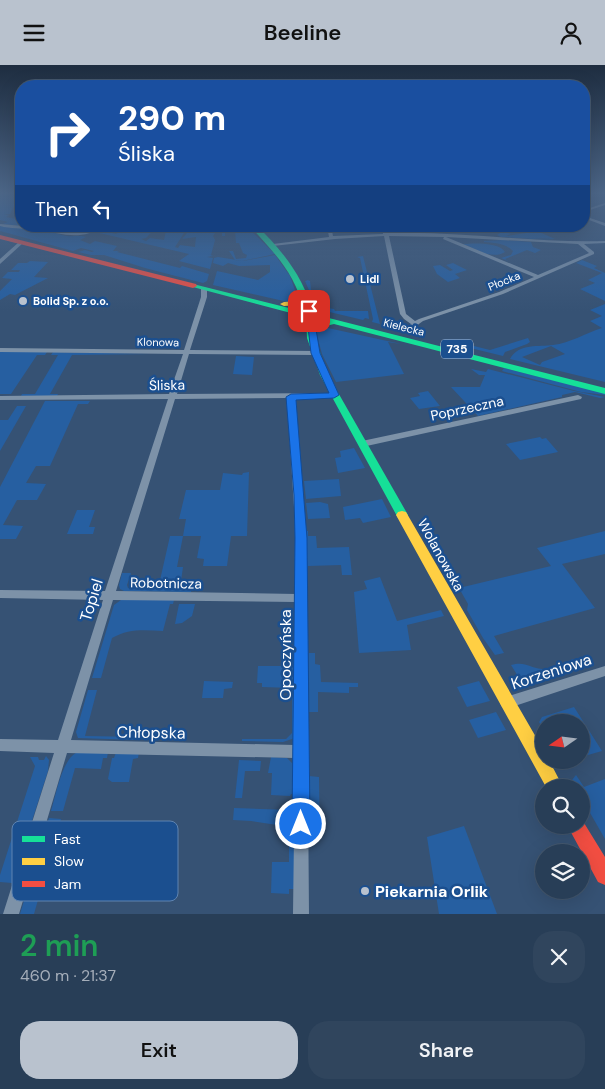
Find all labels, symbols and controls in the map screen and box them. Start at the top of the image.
text: Beeline [264,18,341,47]
icon: menu [20,19,48,47]
icon: person [557,19,585,47]
text: 290 m [118,95,226,141]
icon: right [35,100,100,165]
text: Śliska [118,139,175,168]
icon: left [88,195,116,223]
text: Then [35,197,78,222]
street label: Płocka [486,268,522,294]
place label: Lidl [360,272,379,286]
marker: Lidl [344,273,356,285]
pin [288,290,330,332]
place label: Bolid Sp. z o.o. [33,294,109,308]
marker: Bolid Sp. z o.o. [17,295,29,307]
icon: arrive [295,297,323,325]
street label: Kielecka [382,315,426,339]
street label: Klonowa [137,335,179,349]
road number: 735 [441,339,473,359]
street label: Śliska [149,376,185,394]
street label: Poprzeczna [429,391,505,425]
street label: Wolanowska [414,516,468,594]
street label: Robotnicza [130,573,202,593]
street label: Topiel [75,576,108,624]
street label: Opoczyńska [275,609,296,701]
street label: Korzeniowa [508,649,594,694]
north arrow [535,714,590,769]
map controls [535,714,590,899]
street label: Chłopska [116,721,186,744]
button: search [535,779,590,834]
position arrow [274,797,326,849]
legend [12,821,178,901]
text: Fast [54,830,81,848]
button: layers [535,844,590,899]
text: Slow [54,852,84,870]
text: Jam [54,875,81,893]
place label: Piekarnia Orlik [375,881,489,902]
marker: Piekarnia Orlik [359,885,371,897]
text: 2 min [20,926,98,965]
button: close [533,931,585,983]
text: 460 m · 21:37 [20,965,116,986]
button: Exit [20,1021,298,1079]
button: Share [308,1021,585,1079]

